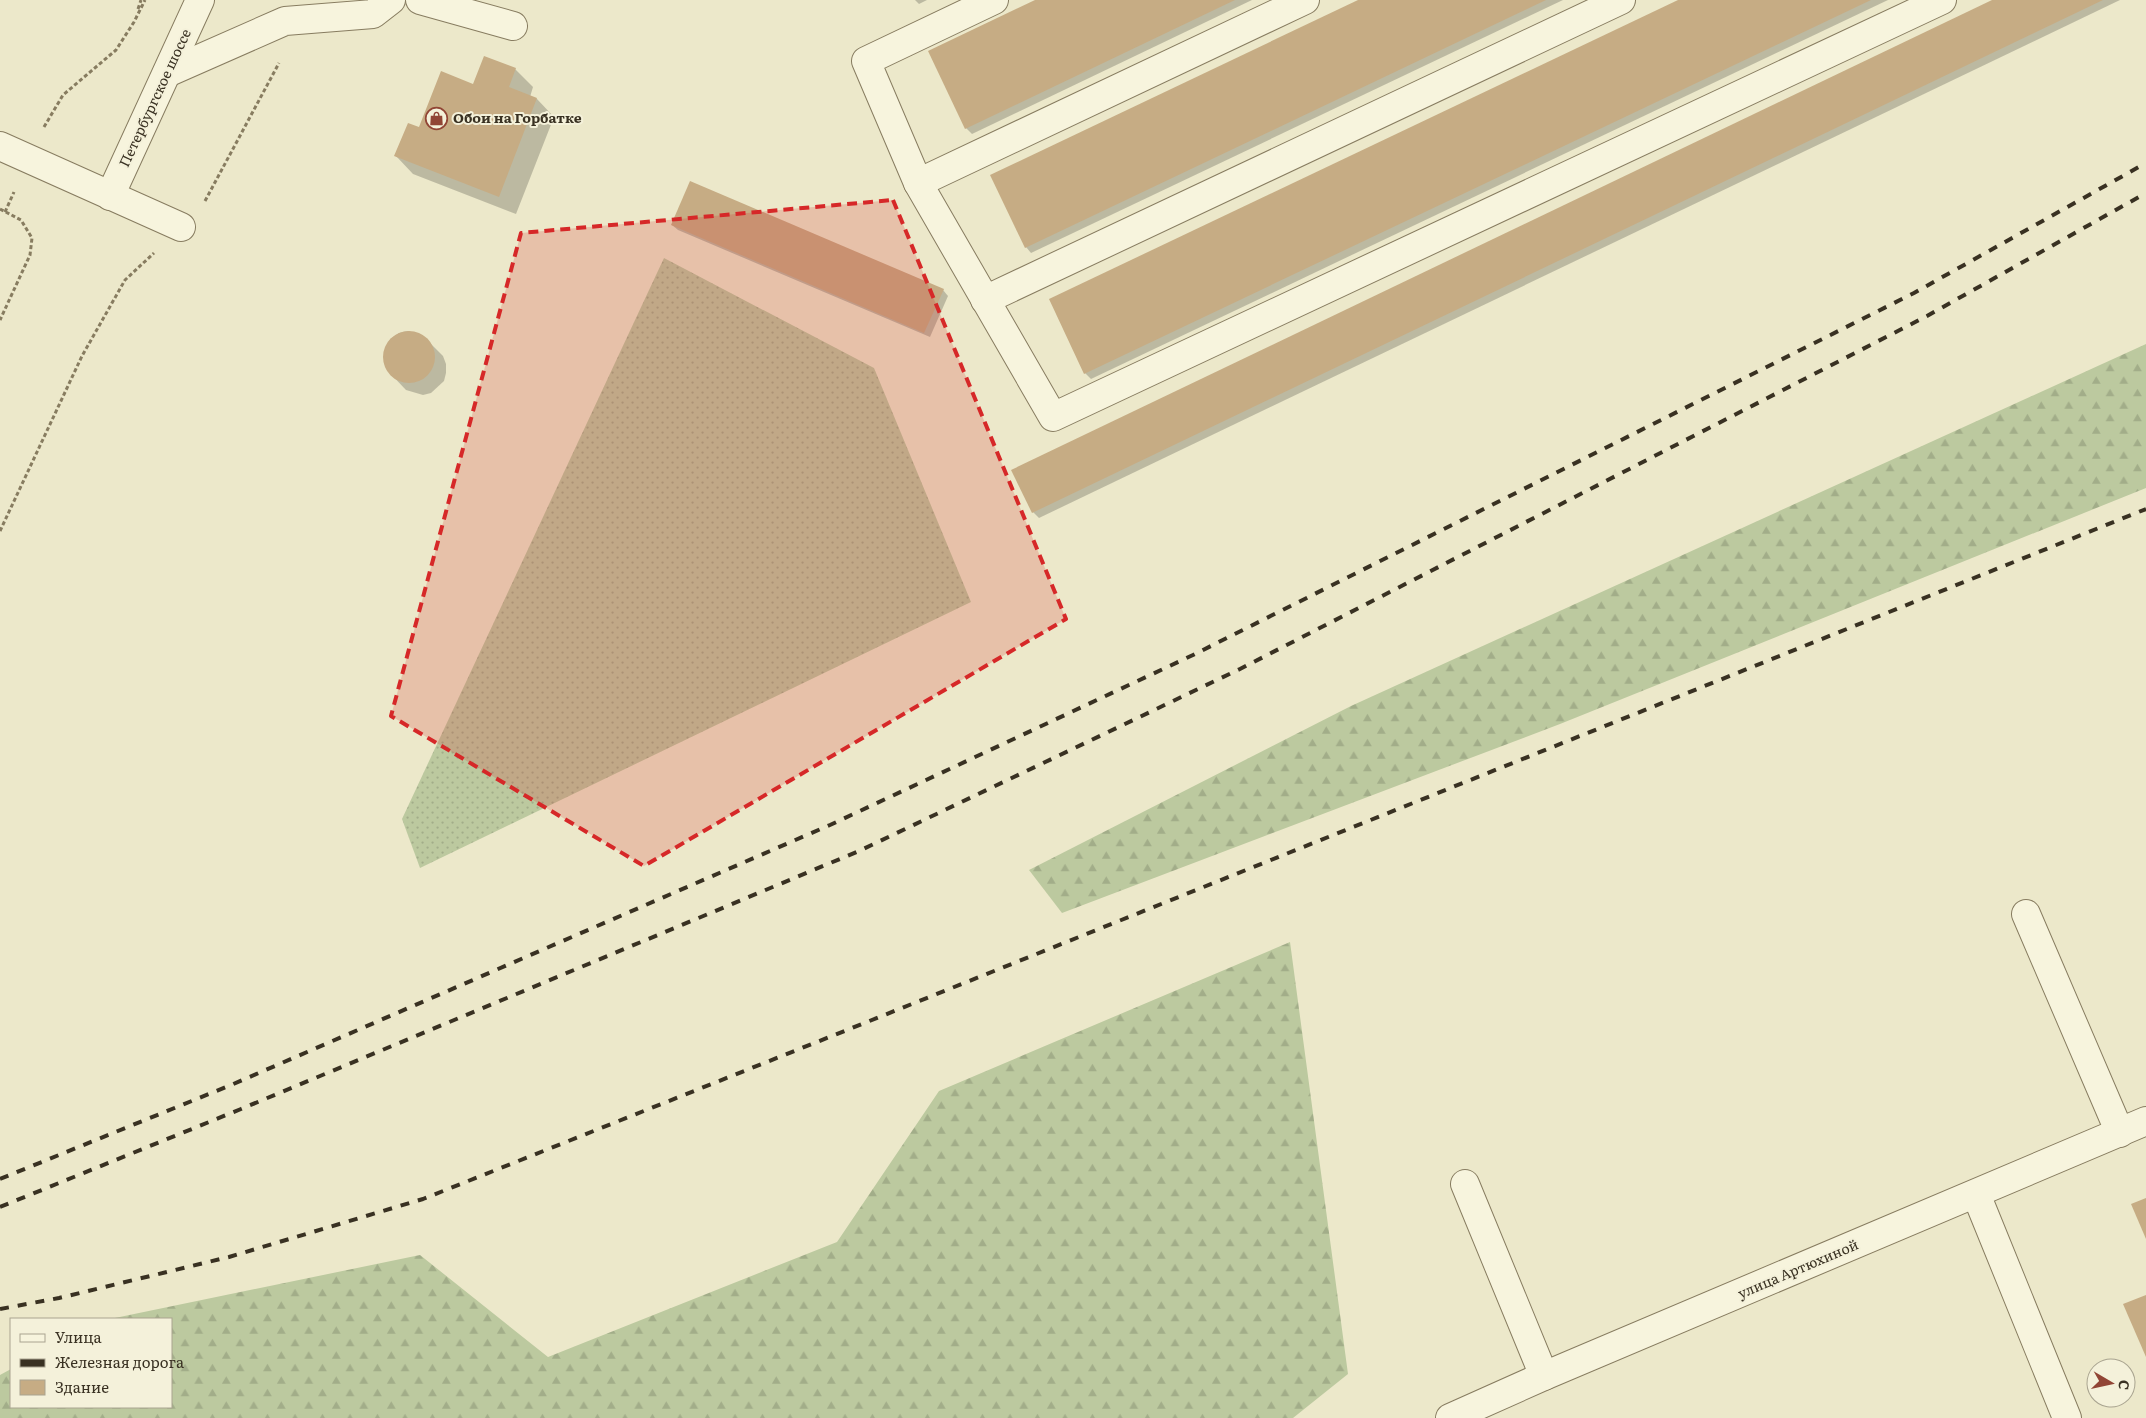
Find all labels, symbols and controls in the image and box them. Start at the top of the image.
street label: Петербургское шоссе [113,25,195,170]
shop icon: Обои на Горбатке [425,106,449,130]
place label: Обои на Горбатке [453,107,582,127]
street label: улица Артюхиной [1734,1234,1861,1303]
legend [10,1318,172,1408]
text: Улица [55,1325,103,1348]
text: Железная дорога [55,1350,185,1373]
north arrow [2086,1358,2136,1408]
text: Здание [55,1375,109,1398]
text: С [2114,1379,2135,1392]

